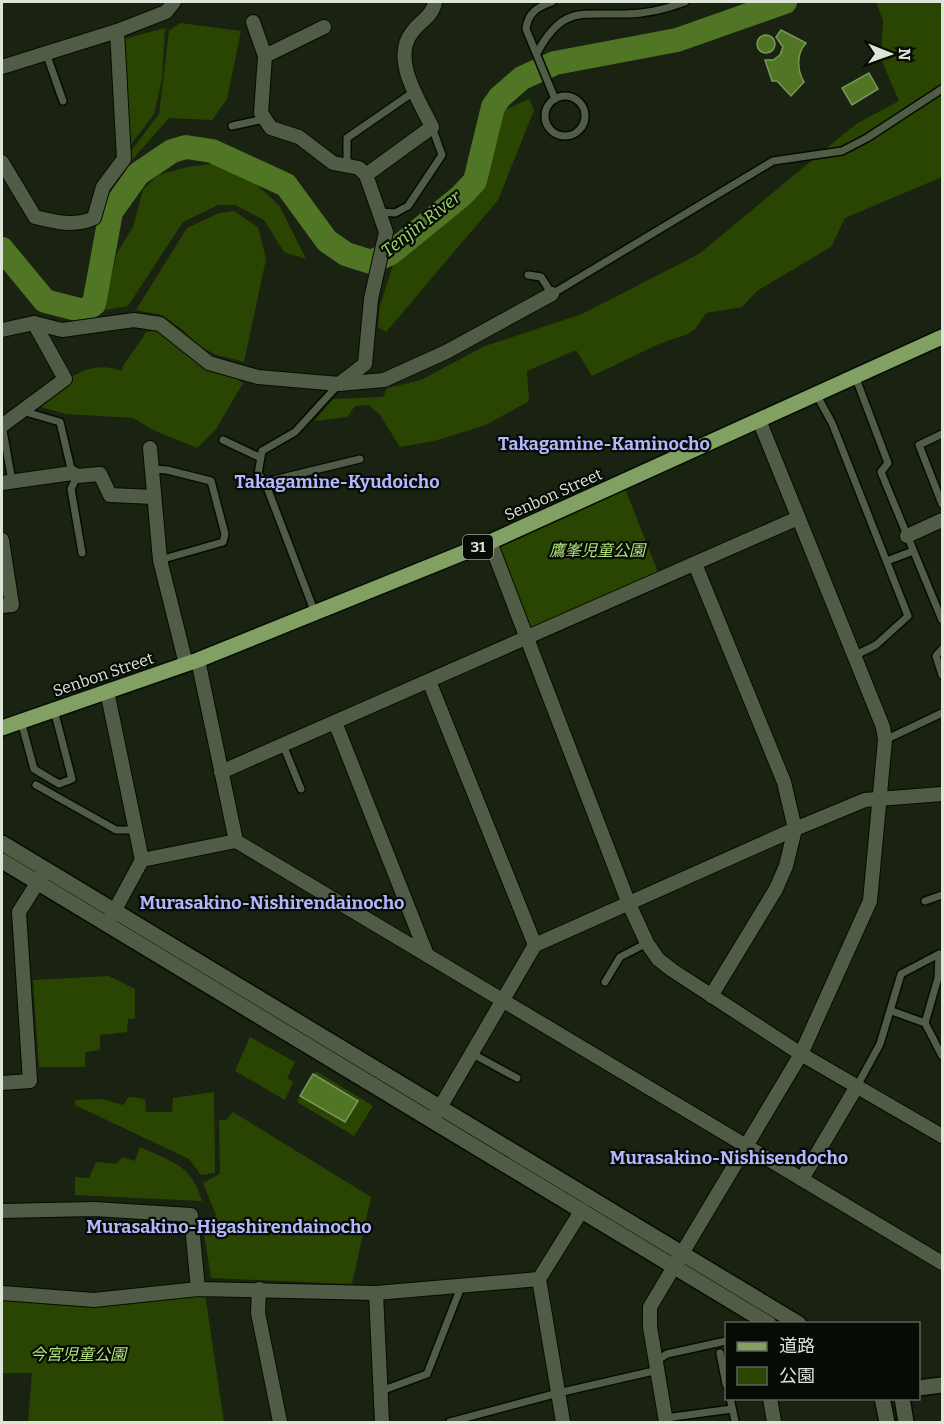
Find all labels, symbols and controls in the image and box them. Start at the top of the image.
north arrow [860,24,920,84]
text: N [895,48,914,61]
water label: Tenjin River [377,186,466,262]
district label: Takagamine-Kaminocho [498,433,710,455]
street label: Senbon Street [501,464,605,525]
district label: Takagamine-Kyudoicho [234,471,440,493]
road number: 31 [463,535,493,559]
park label: 鷹峯児童公園 [549,541,647,560]
street label: Senbon Street [50,648,156,701]
district label: Murasakino-Nishirendainocho [139,892,405,914]
district label: Murasakino-Nishisendocho [610,1147,848,1169]
district label: Murasakino-Higashirendainocho [86,1216,372,1238]
legend [725,1322,920,1400]
text: 道路 [779,1335,815,1357]
park label: 今宮児童公園 [30,1345,128,1364]
text: 公園 [779,1365,815,1387]

